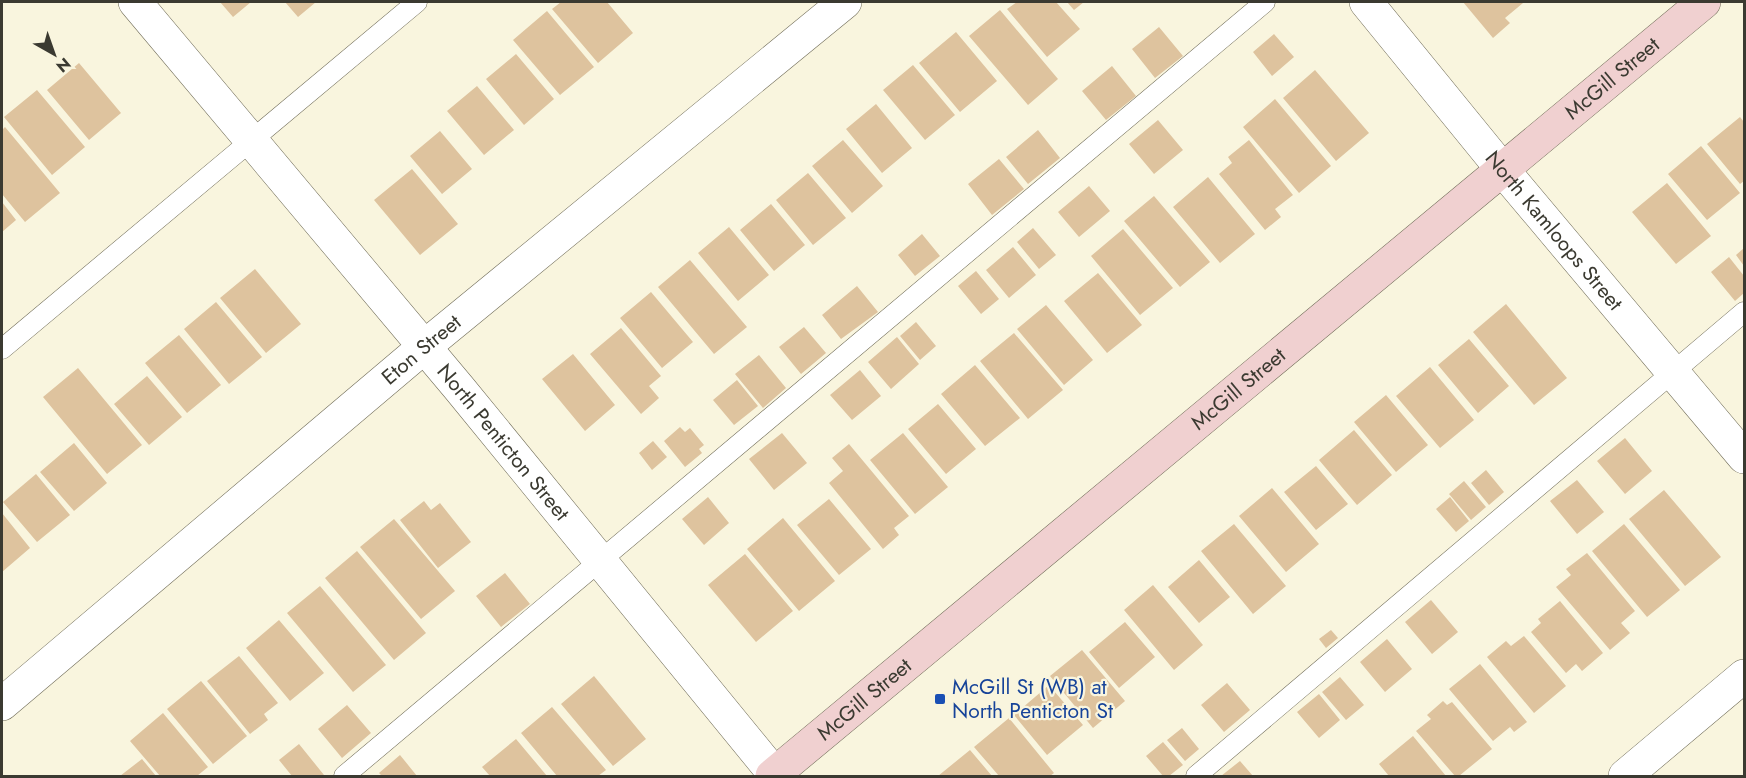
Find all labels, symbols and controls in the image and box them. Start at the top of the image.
north arrow [24,24,84,84]
street label: McGill Street [1558,30,1666,127]
text: N [51,52,76,78]
street label: North Kamloops Street [1478,144,1630,317]
street label: Eton Street [375,307,468,392]
street label: McGill Street [1184,341,1292,437]
street label: North Penticton Street [430,357,577,527]
street label: McGill Street [811,651,918,748]
place label: McGill St (WB) at North Penticton St [952,672,1113,726]
marker: McGill St (WB) at North Penticton St [933,692,947,706]

